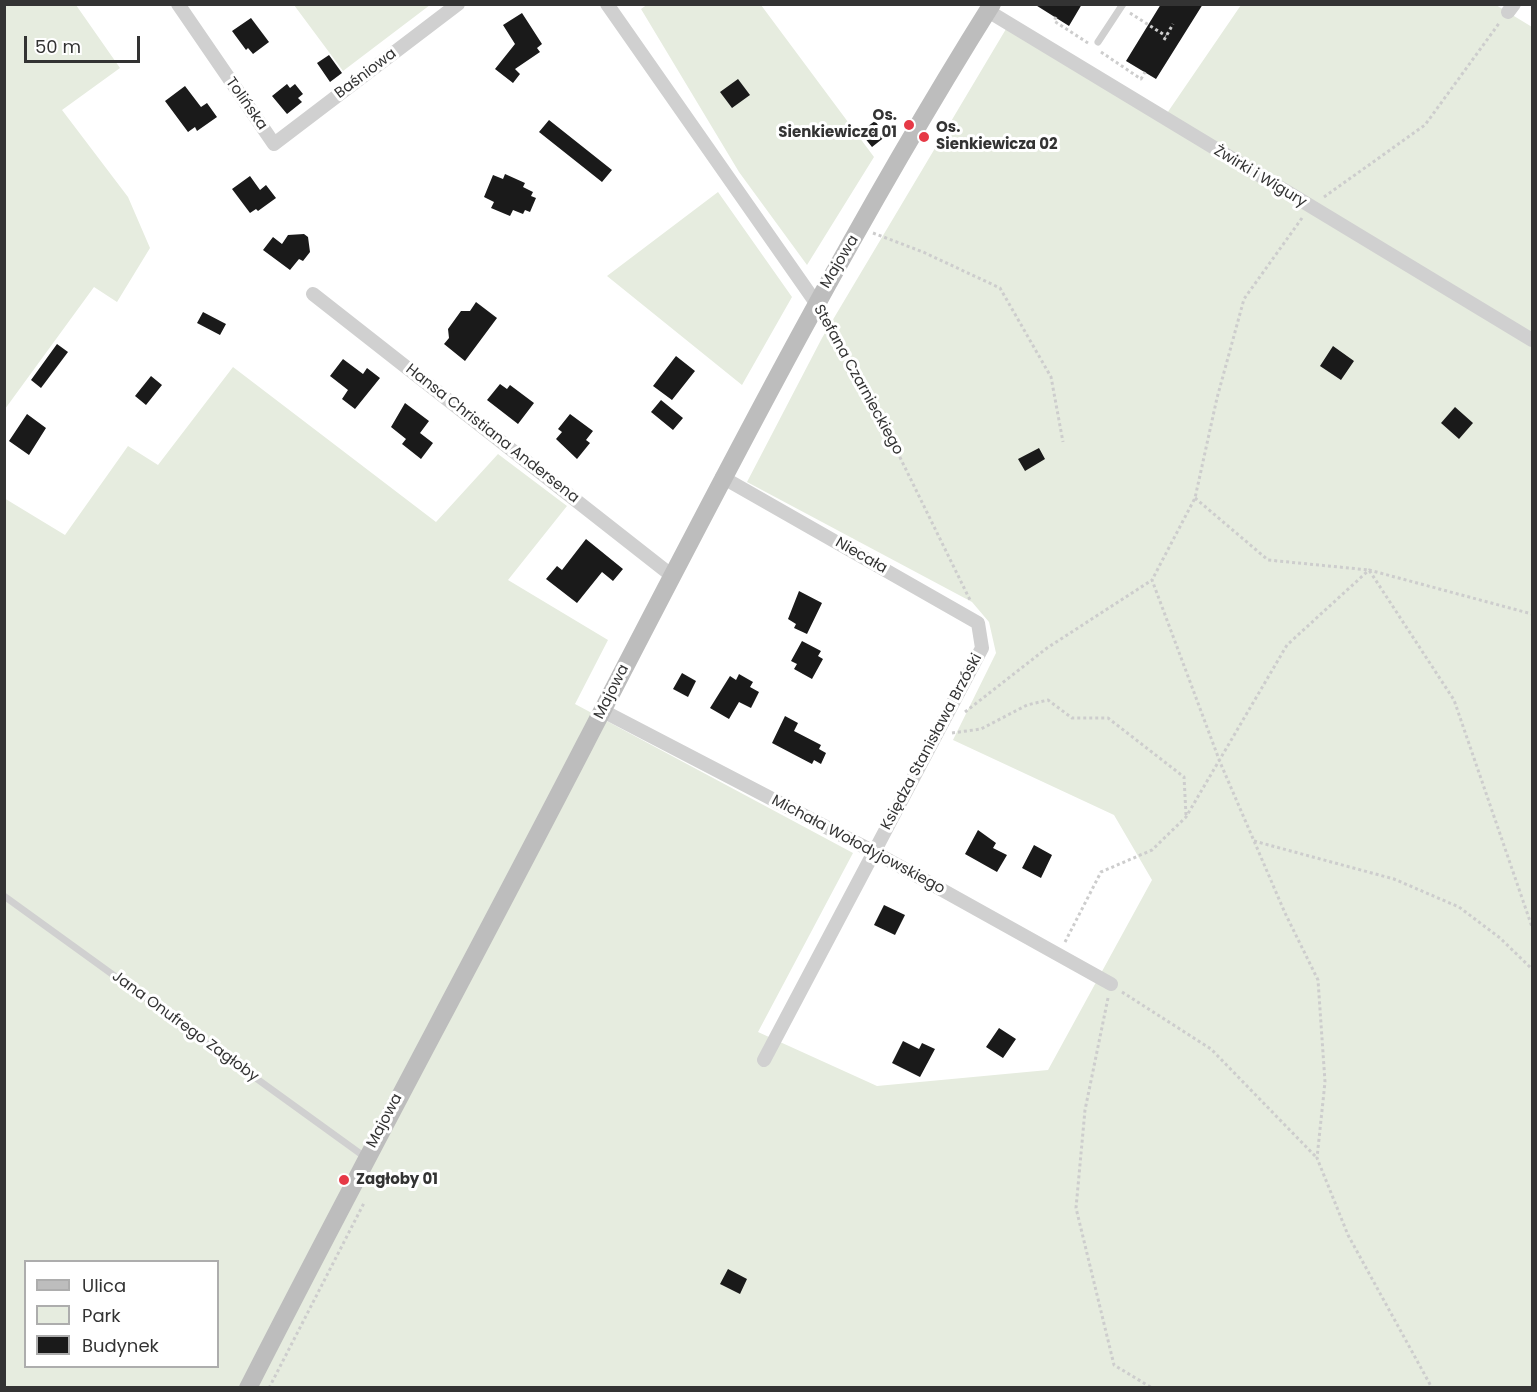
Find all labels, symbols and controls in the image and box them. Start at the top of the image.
scale bar [27,24,142,62]
text: 50 m [35,34,81,59]
street label: Baśniowa [332,45,400,103]
street label: Tolińska [221,74,271,134]
place label: Os. Sienkiewicza 01 [778,107,897,142]
marker: Os. Sienkiewicza 01 [902,118,916,132]
place label: Os. Sienkiewicza 02 [936,119,1058,154]
marker: Os. Sienkiewicza 02 [917,130,931,144]
street label: Żwirki i Wigury [1210,142,1310,212]
street label: Majowa [817,232,863,292]
street label: Stefana Czarnieckiego [809,302,907,458]
street label: Hansa Christiana Andersena [402,361,582,507]
street label: Niecała [832,534,890,578]
street label: Księdza Stanisława Brzóski [878,651,986,833]
street label: Majowa [591,662,633,722]
street label: Michała Wołodyjowskiego [768,792,948,898]
street label: Jana Onufrego Zagłoby [108,968,262,1086]
street label: Majowa [363,1091,407,1151]
place label: Zagłoby 01 [356,1171,438,1189]
marker: Zagłoby 01 [337,1173,351,1187]
legend [24,1260,219,1368]
text: Ulica [82,1273,126,1298]
text: Park [82,1303,121,1328]
text: Budynek [82,1333,159,1358]

